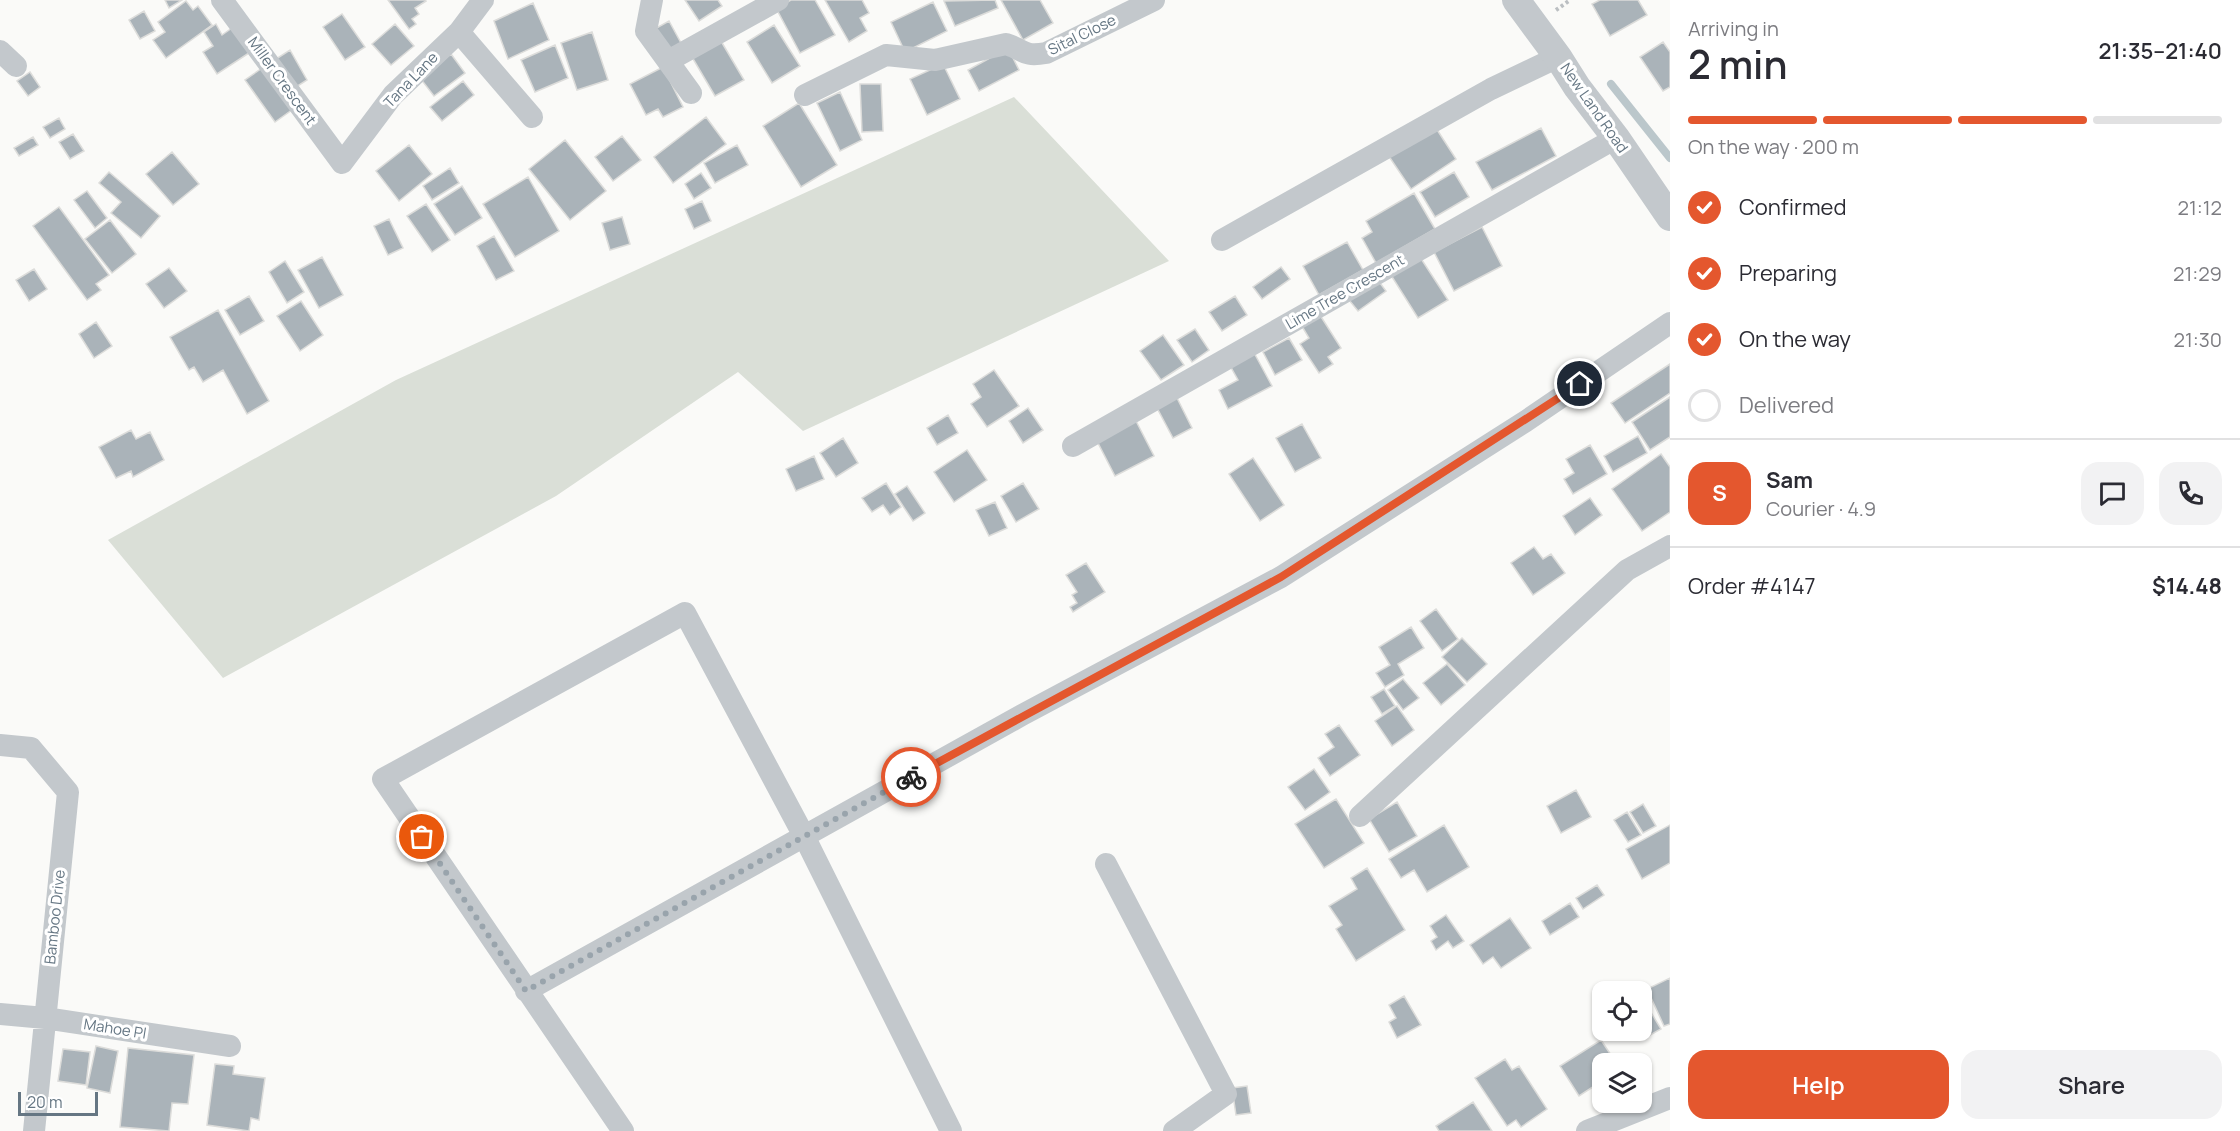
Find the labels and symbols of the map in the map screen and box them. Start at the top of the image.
street label: Sital Close [1044,9,1120,60]
street label: Miller Crescent [243,32,322,129]
street label: Tana Lane [379,47,443,112]
street label: New Land Road [1556,58,1633,157]
street label: Lime Tree Crescent [1282,249,1408,334]
pin [1554,358,1605,409]
courier [881,747,941,807]
pin [396,811,447,862]
street label: Bamboo Drive [39,868,70,965]
street label: Mahoe Pl [82,1013,148,1044]
scale bar [18,1089,98,1116]

